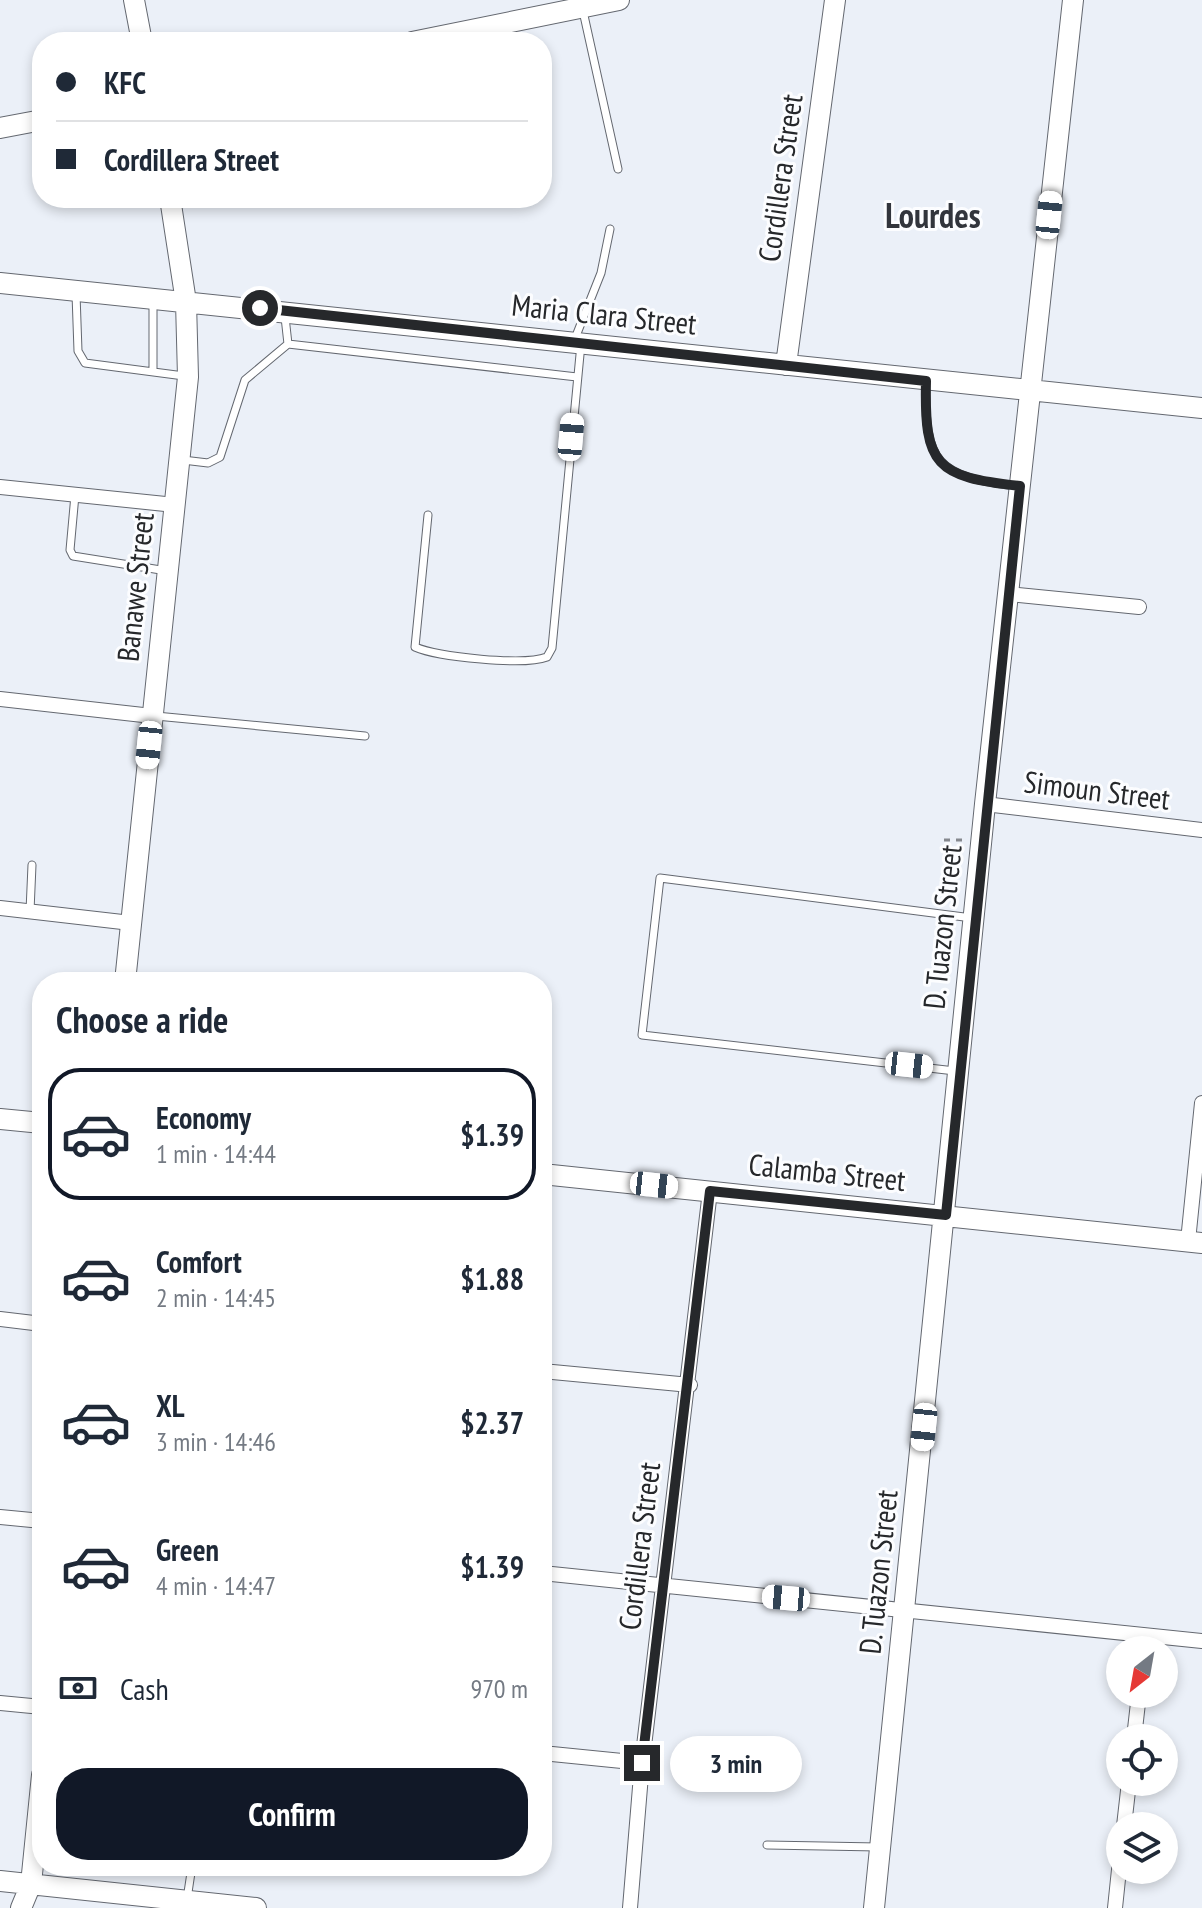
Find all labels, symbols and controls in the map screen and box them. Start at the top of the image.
text: KFC [104,63,146,102]
street label: Cordillera Street [748,91,811,264]
text: Cordillera Street [104,140,279,179]
car [1035,190,1063,240]
district label: Lourdes [885,193,981,237]
street label: Maria Clara Street [510,284,699,343]
route start [242,290,278,326]
car [557,412,585,462]
street label: Banawe Street [107,510,162,663]
car [135,720,163,770]
street label: Simoun Street [1022,761,1173,818]
street label: D. Tuazon Street [913,842,970,1011]
text: Choose a ride [56,996,228,1043]
car [884,1051,934,1079]
icon: car [60,1098,132,1170]
text: Economy [156,1098,251,1137]
text: $1.39 [460,1115,524,1154]
text: 1 min · 14:44 [156,1137,276,1170]
street label: Calamba Street [747,1144,908,1199]
car [629,1171,679,1199]
icon: car [60,1242,132,1314]
text: Comfort [156,1242,242,1281]
text: $1.88 [460,1259,524,1298]
text: 2 min · 14:45 [156,1281,276,1314]
icon: car [60,1386,132,1458]
text: XL [156,1386,185,1425]
car [910,1402,938,1452]
text: $2.37 [460,1403,524,1442]
text: 3 min · 14:46 [156,1425,276,1458]
street label: Cordillera Street [609,1459,668,1632]
street label: D. Tuazon Street [849,1487,906,1656]
icon: car [60,1530,132,1602]
text: Green [156,1530,219,1569]
text: $1.39 [460,1547,524,1586]
text: 4 min · 14:47 [156,1569,276,1602]
car [761,1584,811,1612]
north arrow [1106,1636,1178,1708]
map controls [1106,1636,1178,1884]
icon: cash [56,1666,100,1710]
text: Cash [120,1669,169,1708]
text: 970 m [470,1672,528,1705]
button: locate [1106,1724,1178,1796]
callout: 3 min [670,1735,802,1791]
route end [624,1745,660,1781]
text: 3 min [710,1747,762,1780]
button: Confirm [56,1768,528,1860]
button: layers [1106,1812,1178,1884]

